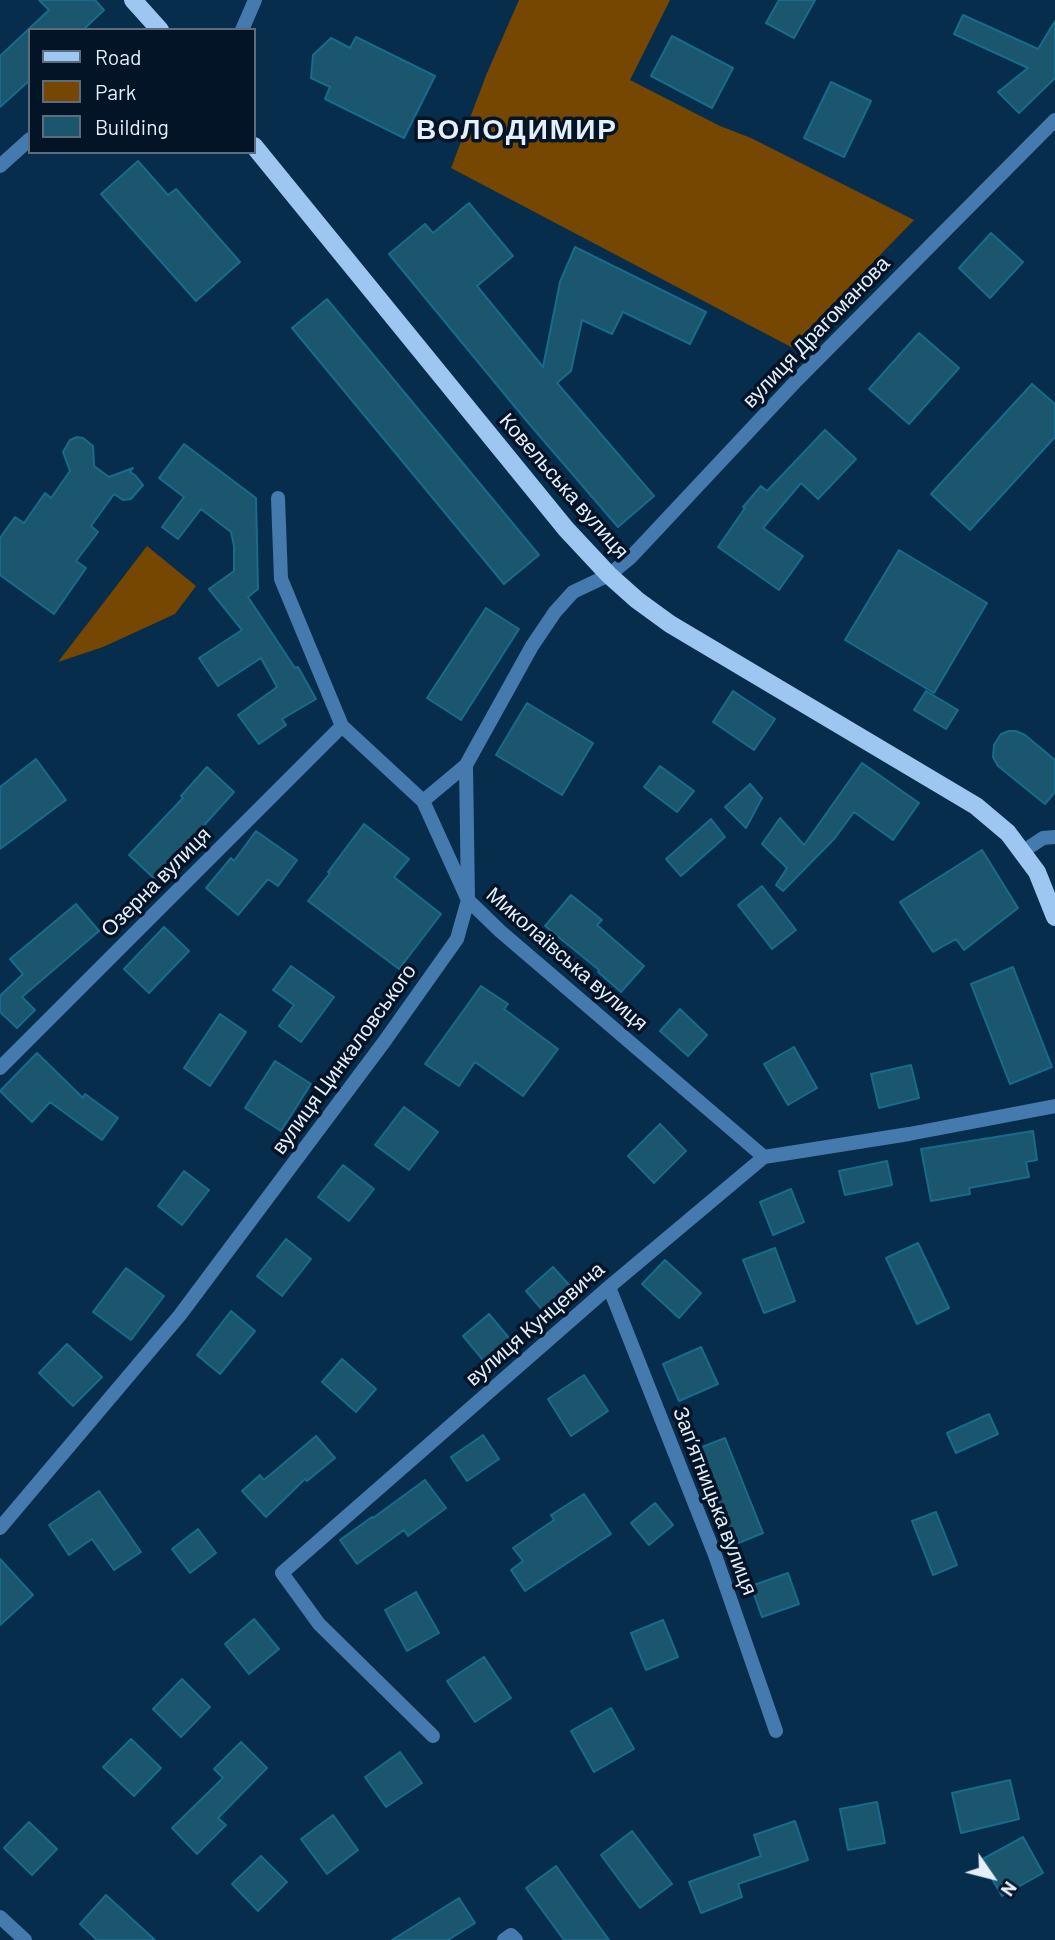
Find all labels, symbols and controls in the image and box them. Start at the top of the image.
legend [28,28,256,154]
text: Road [95,44,141,69]
text: Park [95,79,136,104]
district label: ВОЛОДИМИР [417,113,617,147]
text: Building [95,114,169,139]
street label: вулиця Драгоманова [737,251,895,413]
street label: Ковельська вулиця [494,408,634,564]
street label: Озерна вулиця [96,822,216,942]
street label: Миколаївська вулиця [481,882,653,1036]
street label: вулиця Цинкаловського [267,959,421,1159]
street label: вулиця Кунцевича [460,1257,610,1391]
street label: Запʼятницька вулиця [667,1403,763,1599]
north arrow [957,1842,1027,1912]
text: N [997,1878,1023,1901]

